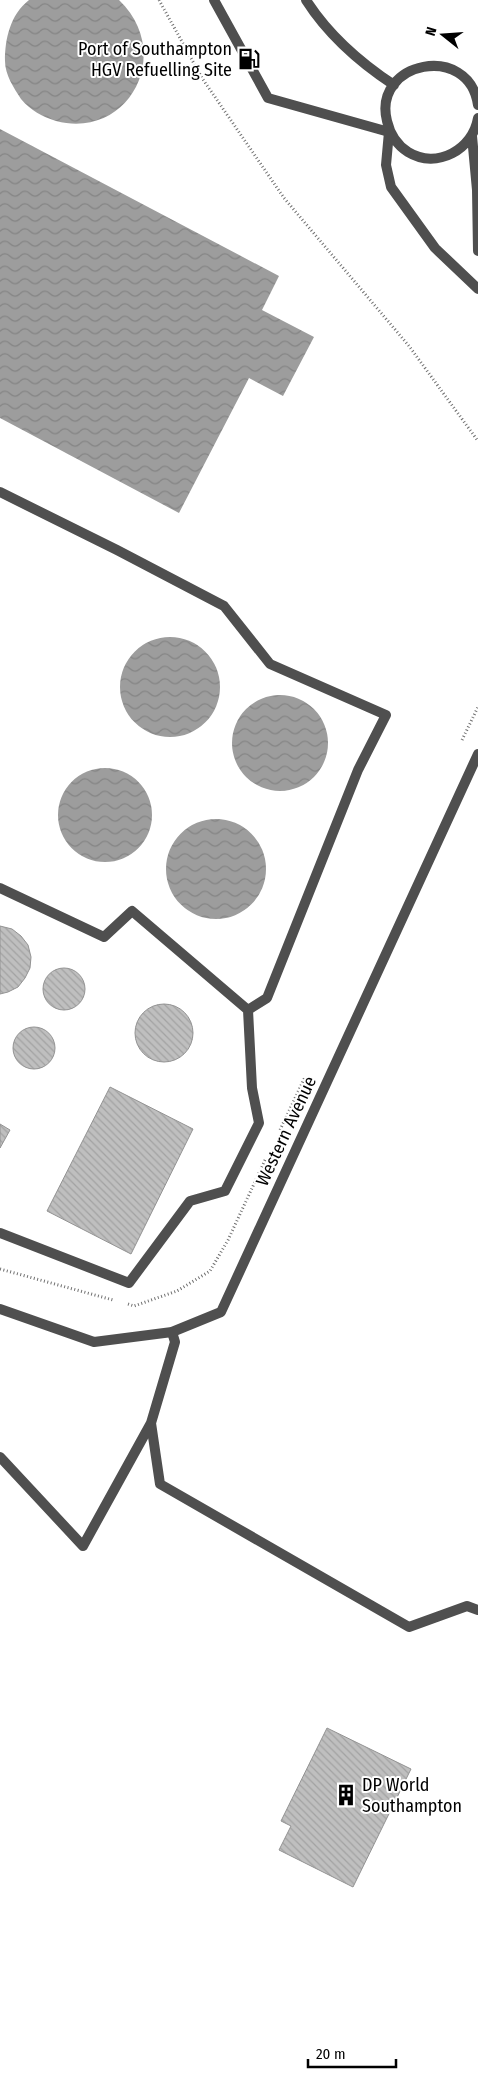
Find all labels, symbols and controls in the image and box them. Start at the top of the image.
north arrow [418,10,468,60]
text: N [422,25,440,38]
place label: Port of Southampton HGV Refuelling Site [78,38,232,81]
fuel station icon: Port of Southampton HGV Refuelling Site [236,46,262,72]
street label: Western Avenue [251,1073,321,1189]
place label: DP World Southampton [362,1774,462,1817]
building icon: DP World Southampton [333,1782,359,1808]
scale bar [308,2036,396,2068]
text: 20 m [316,2045,346,2063]

